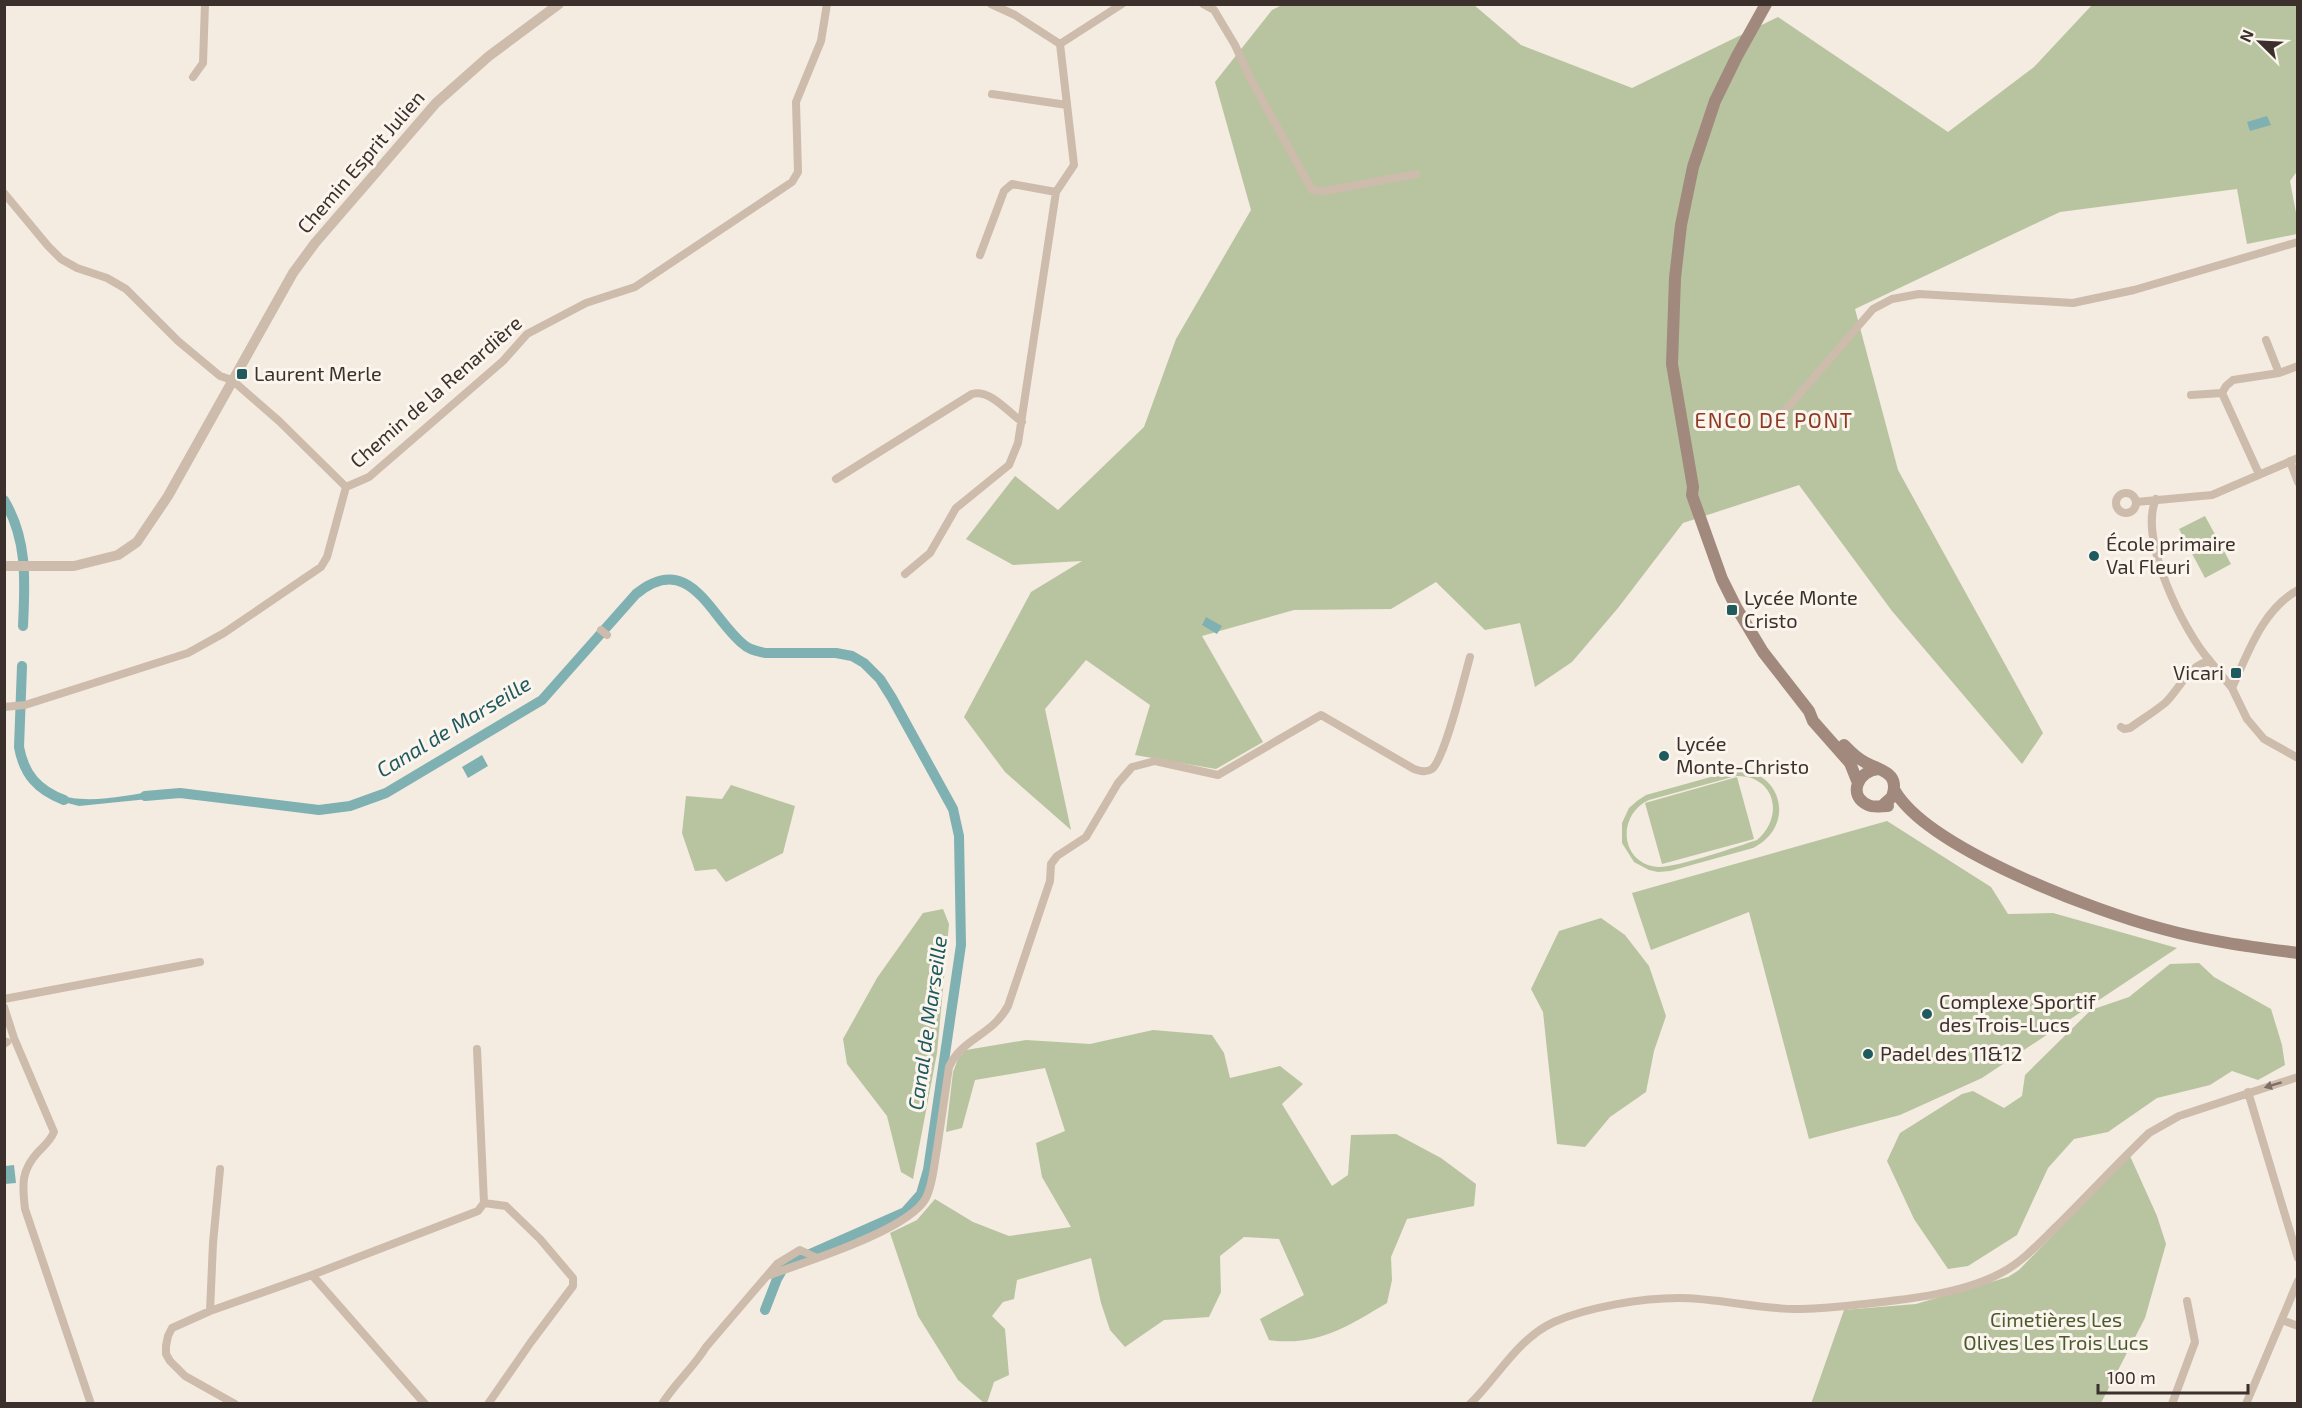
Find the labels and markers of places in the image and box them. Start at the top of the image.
place label: Laurent Merle [254,361,382,385]
marker: Laurent Merle [235,367,249,381]
place label: École primaire Val Fleuri [2106,531,2236,578]
marker: École primaire Val Fleuri [2087,549,2101,563]
place label: Lycée Monte Cristo [1744,585,1858,632]
marker: Lycée Monte Cristo [1725,603,1739,617]
place label: Vicari [2173,660,2224,684]
marker: Vicari [2229,666,2243,680]
place label: Lycée Monte-Christo [1676,731,1809,778]
marker: Lycée Monte-Christo [1657,749,1671,763]
place label: Complexe Sportif des Trois-Lucs [1939,989,2096,1036]
marker: Complexe Sportif des Trois-Lucs [1920,1007,1934,1021]
place label: Padel des 11&12 [1880,1041,2022,1065]
marker: Padel des 11&12 [1861,1047,1875,1061]

